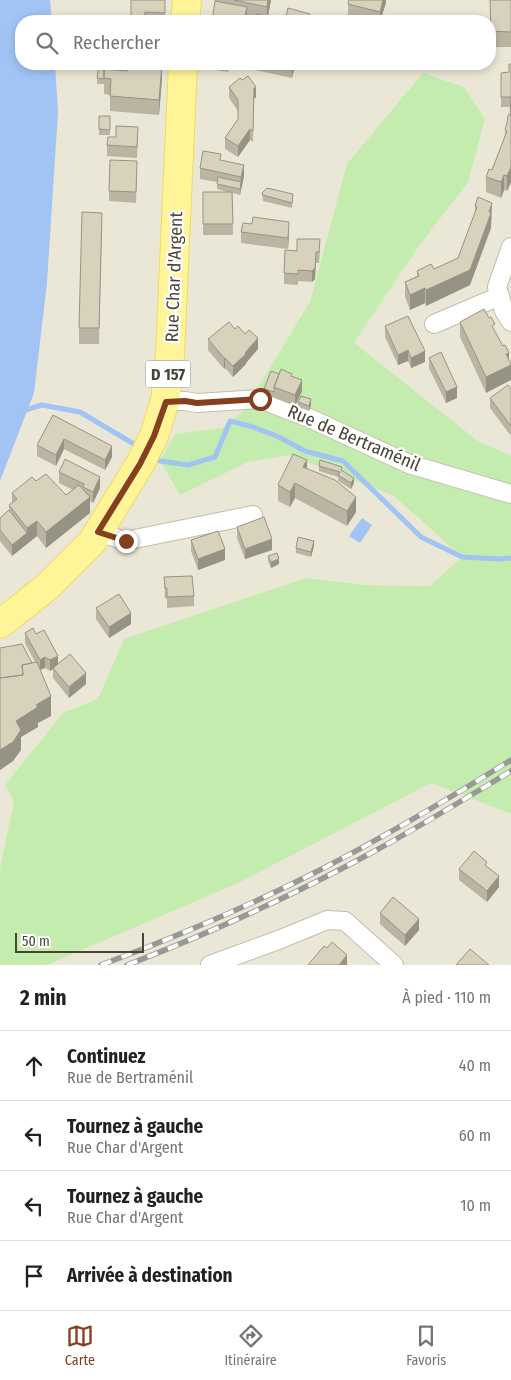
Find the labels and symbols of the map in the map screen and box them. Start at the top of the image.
street label: Rue Char d'Argent [161,211,187,343]
road number: D 157 [146,360,190,388]
route start [249,388,272,411]
street label: Rue de Bertraménil [284,400,424,476]
route end [115,530,138,553]
scale bar [15,930,144,953]

